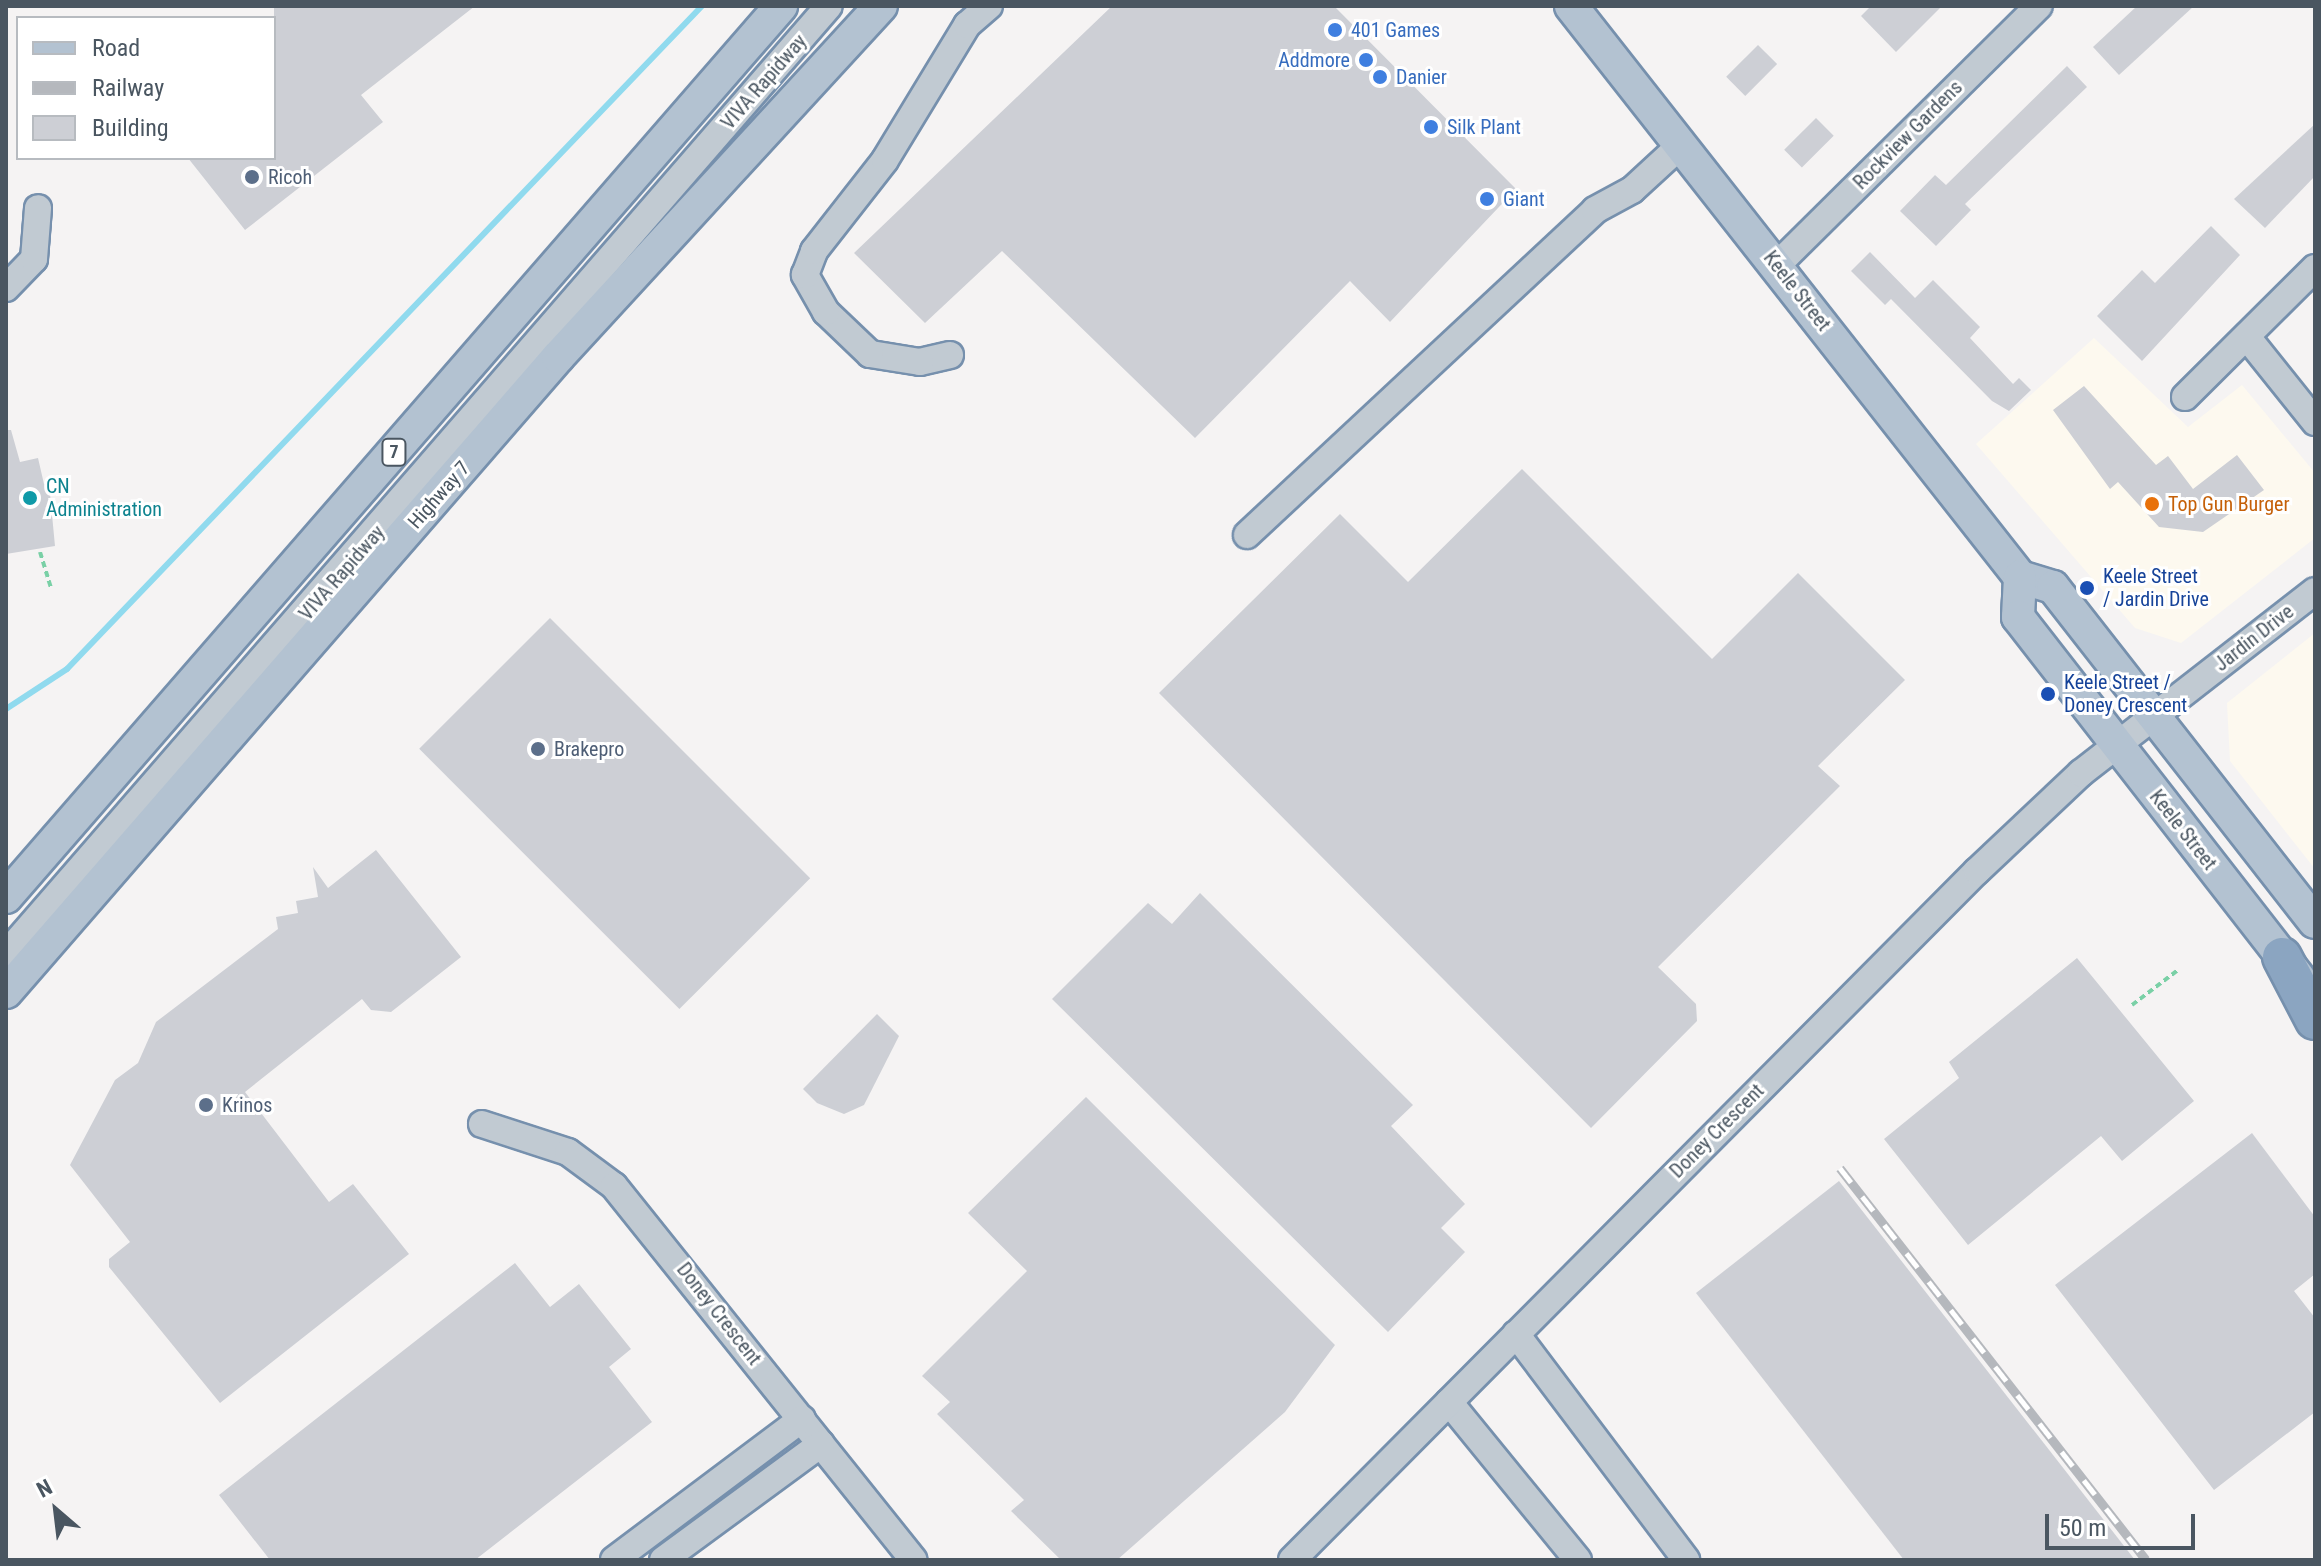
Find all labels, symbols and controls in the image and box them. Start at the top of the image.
legend [16,16,276,160]
place label: 401 Games [1351,18,1440,42]
marker: 401 Games [1326,21,1344,39]
street label: VIVA Rapidway [716,30,812,134]
text: Road [92,34,140,62]
place label: Addmore [1278,48,1350,72]
marker: Addmore [1357,51,1375,69]
place label: Danier [1396,65,1447,89]
marker: Danier [1371,68,1389,86]
text: Railway [92,74,164,102]
street label: Rockview Gardens [1848,75,1968,195]
text: Building [92,114,169,142]
place label: Silk Plant [1447,115,1521,139]
marker: Silk Plant [1422,118,1440,136]
place label: Ricoh [268,165,312,189]
marker: Ricoh [243,168,261,186]
place label: Giant [1503,187,1545,211]
marker: Giant [1478,190,1496,208]
street label: Keele Street [1758,246,1836,336]
road number: 7 [380,438,408,466]
street label: Highway 7 [403,456,475,534]
place label: CN Administration [46,474,162,521]
marker: CN Administration [21,489,39,507]
place label: Top Gun Burger [2168,492,2290,516]
marker: Top Gun Burger [2143,495,2161,513]
street label: VIVA Rapidway [294,521,390,625]
place label: Keele Street / Jardin Drive [2103,564,2209,611]
marker: Keele Street / Jardin Drive [2078,579,2096,597]
street label: Jardin Drive [2210,600,2298,676]
place label: Keele Street / Doney Crescent [2064,670,2187,717]
marker: Keele Street / Doney Crescent [2039,685,2057,703]
place label: Brakepro [554,737,624,761]
marker: Brakepro [529,740,547,758]
street label: Keele Street [2144,785,2222,875]
street label: Doney Crescent [1665,1079,1769,1183]
place label: Krinos [222,1093,272,1117]
marker: Krinos [197,1096,215,1114]
street label: Doney Crescent [672,1258,766,1370]
north arrow [16,1470,96,1550]
text: N [33,1474,56,1503]
scale bar [2049,1498,2199,1548]
text: 50 m [2059,1514,2106,1542]

